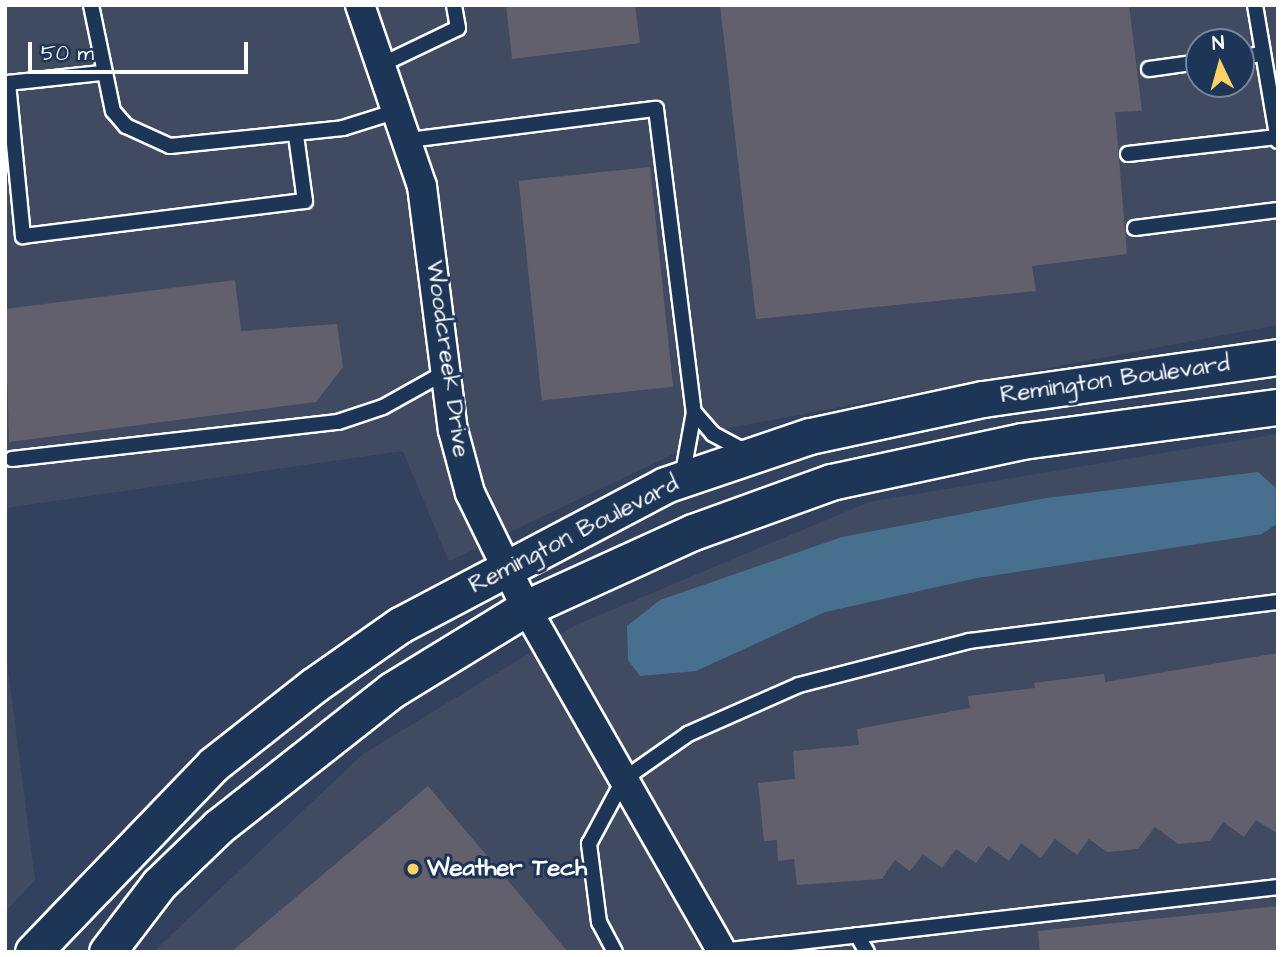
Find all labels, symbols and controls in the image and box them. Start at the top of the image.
scale bar [32,28,252,72]
north arrow [1185,28,1255,98]
text: N [1211,30,1225,58]
text: 50 m [41,39,94,68]
street label: Woodcreek Drive [419,259,475,459]
street label: Remington Boulevard [998,350,1232,410]
street label: Remington Boulevard [464,470,684,600]
place label: Weather Tech [427,855,587,883]
marker: Weather Tech [405,861,421,877]

